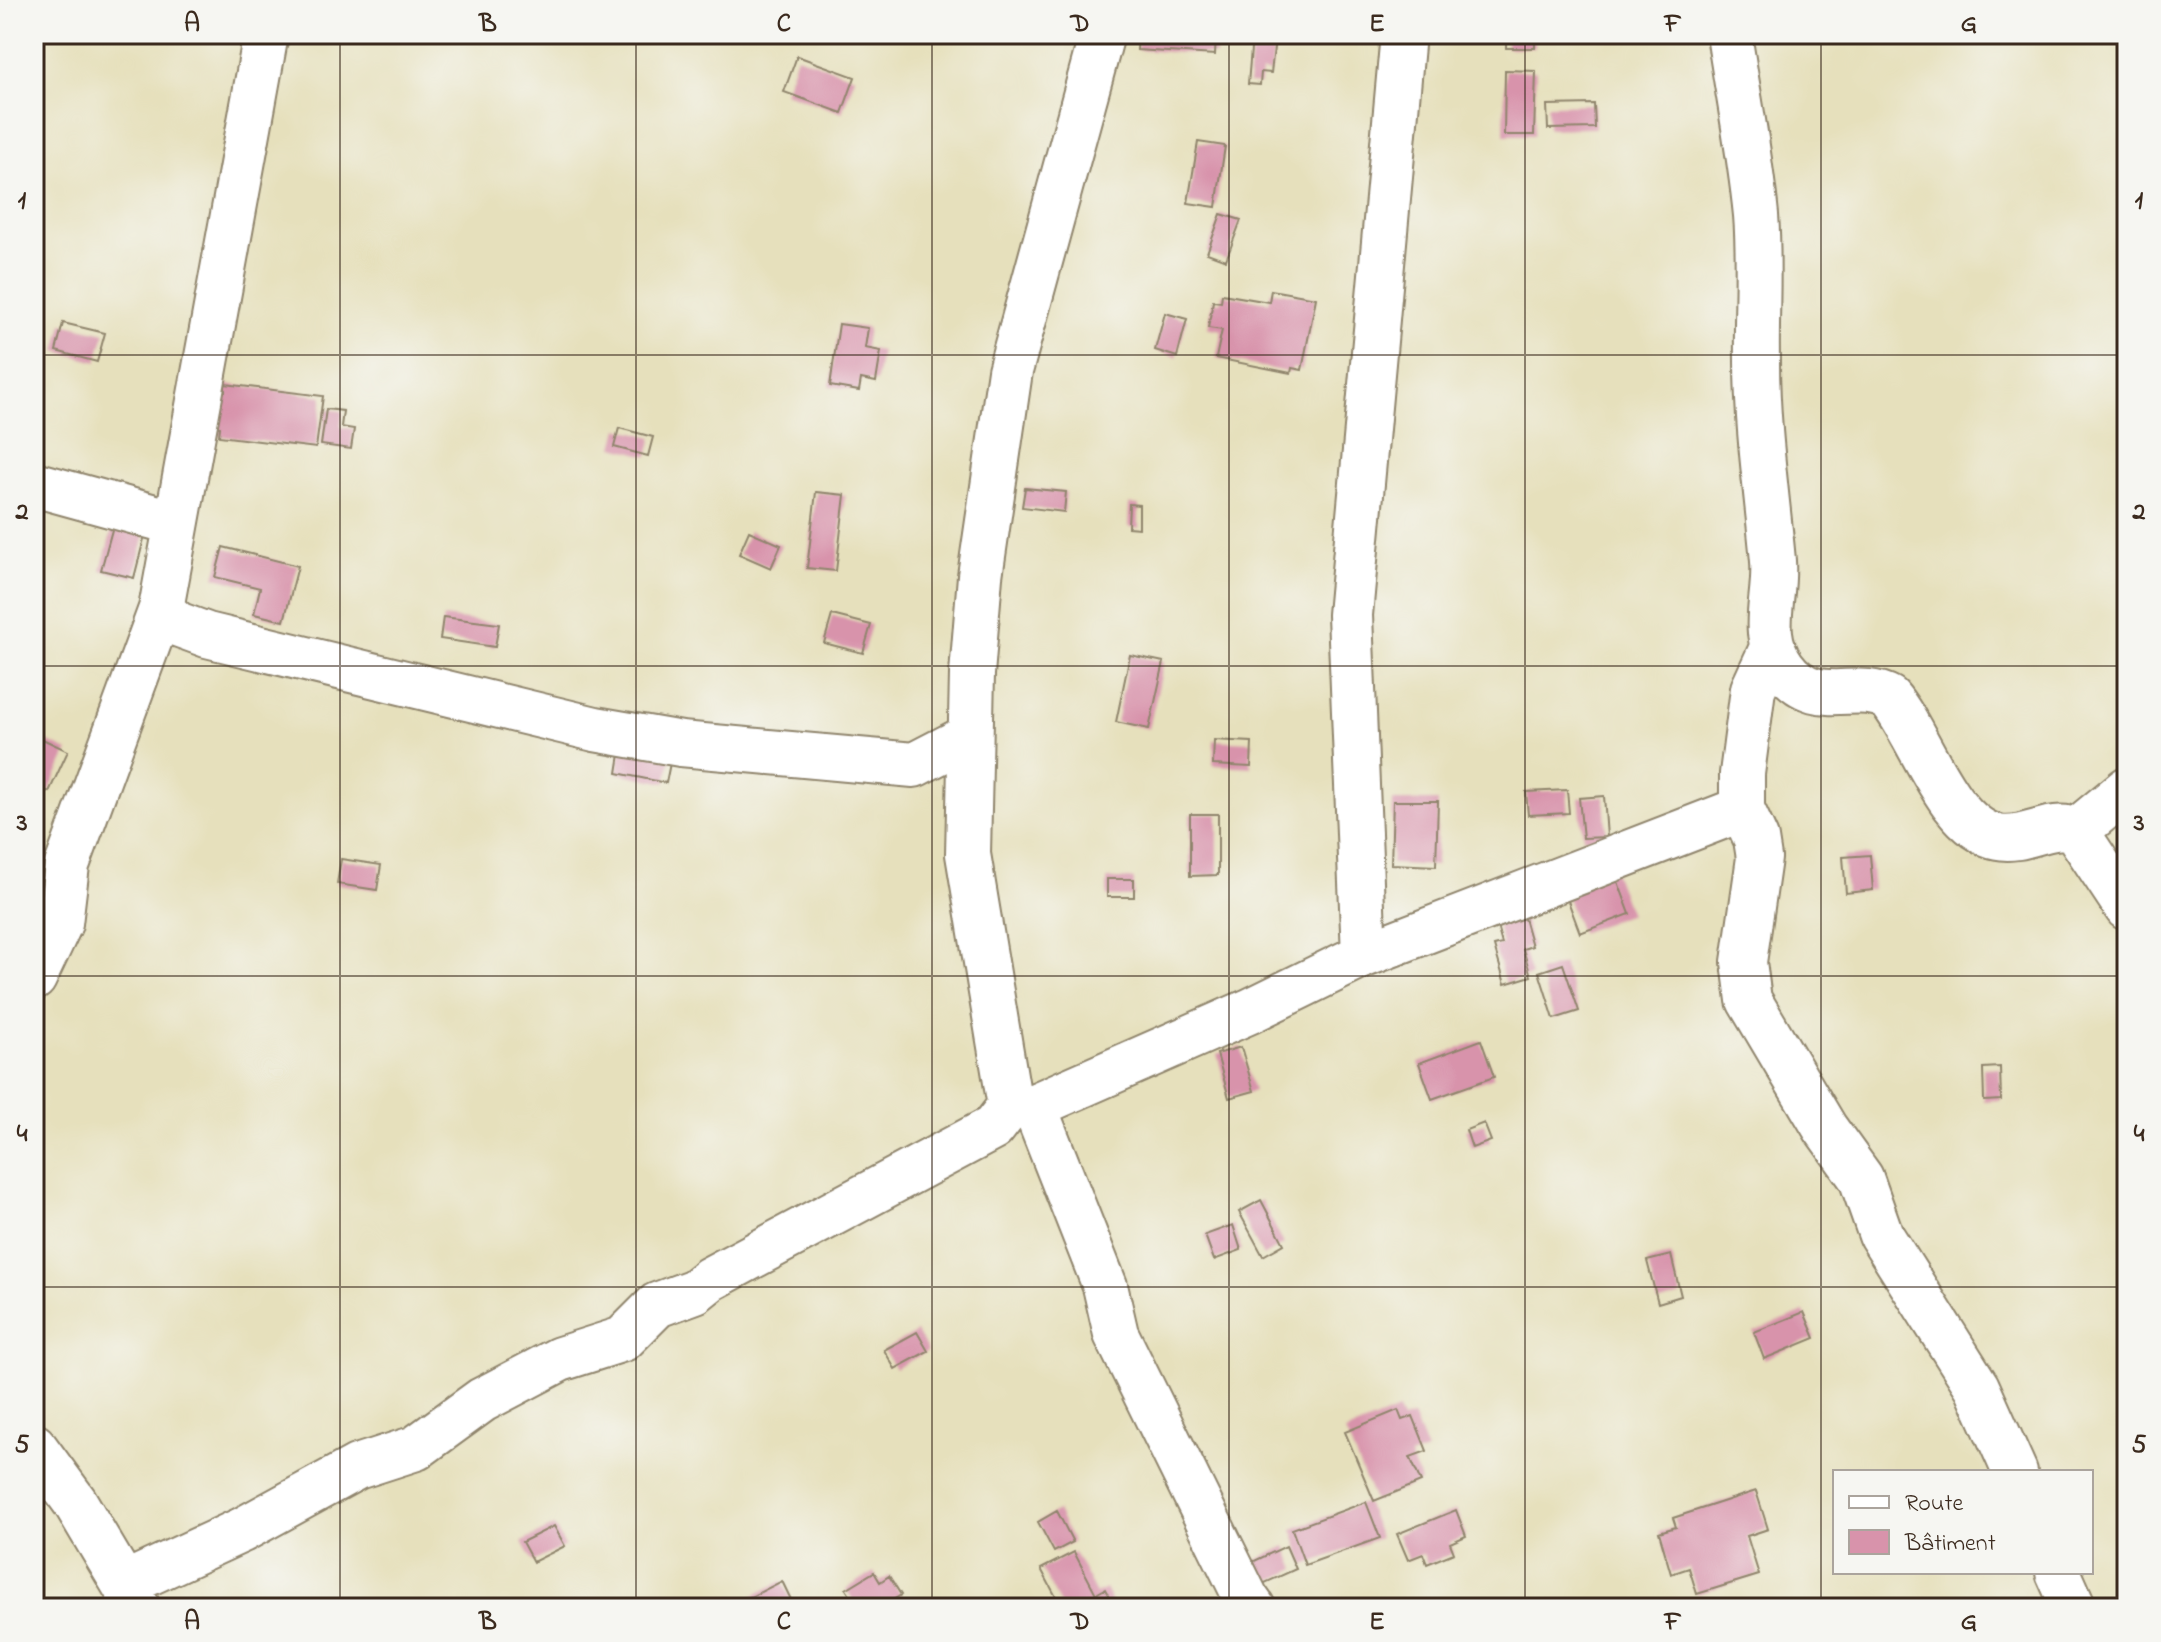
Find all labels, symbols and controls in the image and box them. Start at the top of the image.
text: A [184,6,200,44]
text: B [478,6,497,44]
text: C [777,6,791,44]
text: D [1069,6,1090,44]
text: E [1369,6,1385,44]
text: F [1663,6,1682,44]
text: G [1961,6,1977,44]
text: 1 [18,183,27,221]
text: 1 [2135,183,2144,221]
text: 2 [15,494,29,532]
text: 2 [2132,494,2146,532]
text: 3 [16,805,28,843]
text: 3 [2133,805,2145,843]
text: 4 [17,1116,28,1154]
text: 4 [2134,1116,2145,1154]
text: 5 [15,1427,30,1465]
text: 5 [2132,1427,2147,1465]
legend [1833,1470,2093,1574]
text: Route [1905,1487,1963,1522]
text: Bâtiment [1904,1527,1996,1562]
text: A [184,1604,200,1642]
text: B [478,1604,497,1642]
text: C [777,1604,791,1642]
text: D [1069,1604,1090,1642]
text: E [1369,1604,1385,1642]
text: F [1663,1604,1682,1642]
text: G [1961,1604,1977,1642]

